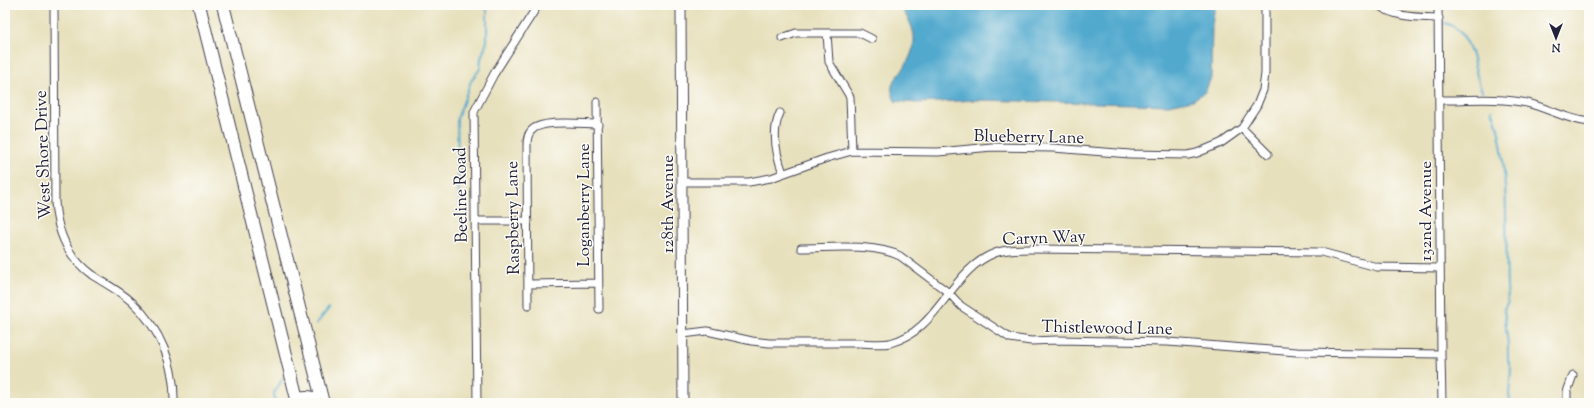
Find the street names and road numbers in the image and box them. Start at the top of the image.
street label: West Shore Drive [30,90,58,220]
street label: Blueberry Lane [973,125,1085,151]
street label: Loganberry Lane [573,143,597,267]
street label: Beeline Road [449,147,475,243]
street label: 128th Avenue [657,155,681,253]
street label: Raspberry Lane [501,161,527,275]
street label: 132nd Avenue [1415,161,1439,261]
street label: Caryn Way [1002,226,1087,252]
street label: Thistlewood Lane [1041,316,1173,342]

